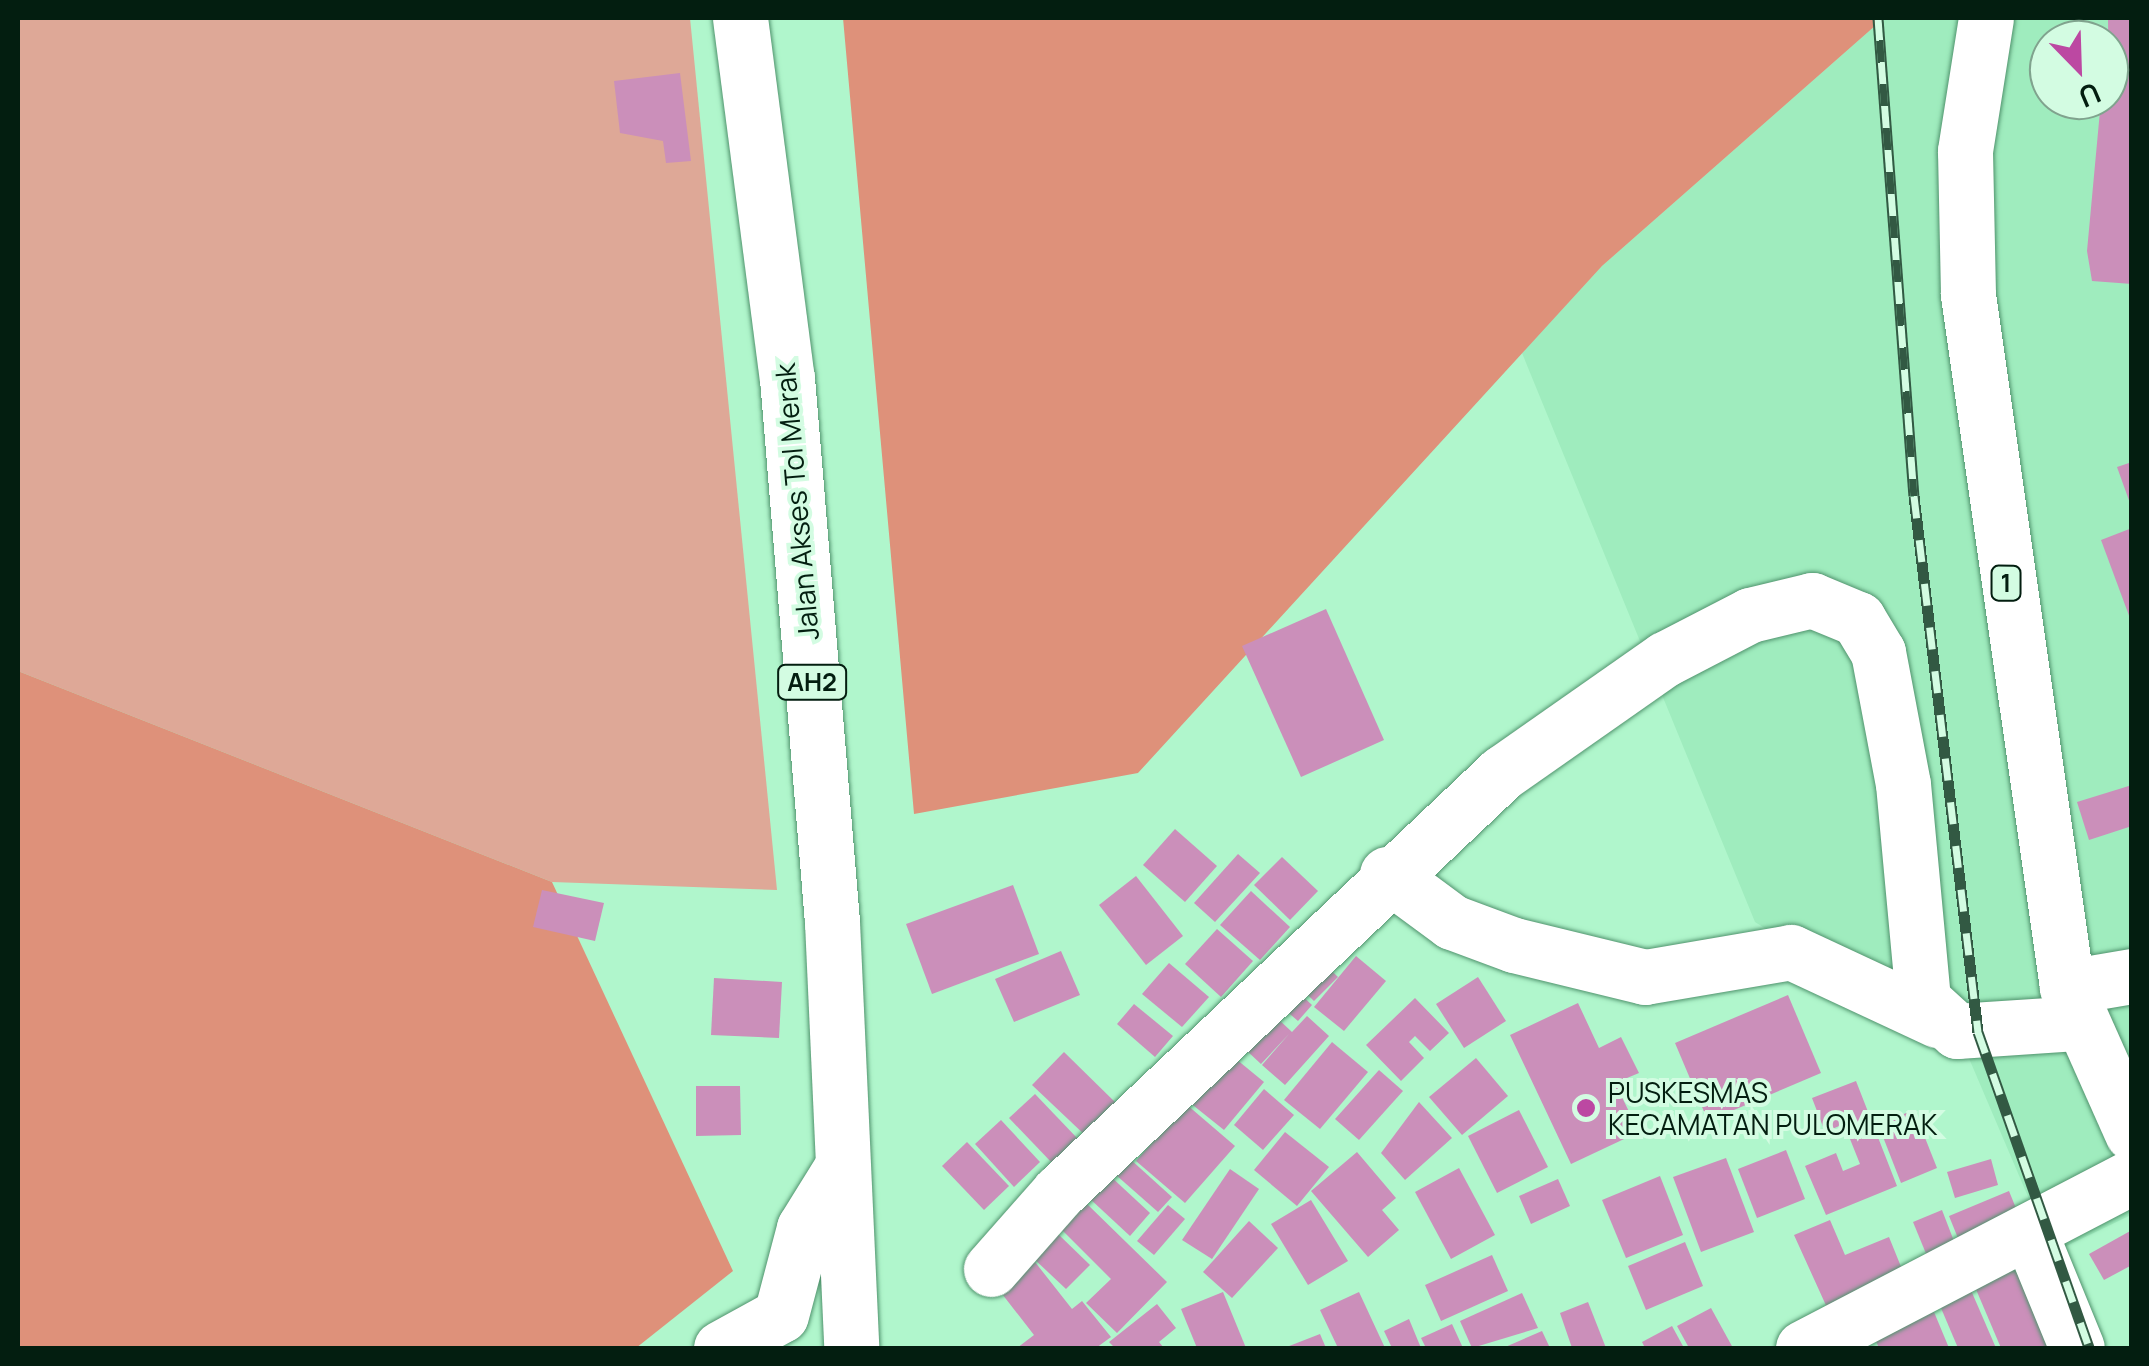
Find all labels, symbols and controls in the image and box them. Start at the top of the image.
north arrow [2029,20,2129,120]
text: U [2073,74,2107,117]
street label: Jalan Akses Tol Merak [767,362,825,642]
road number: 1 [1988,563,2024,603]
road number: AH2 [777,662,847,702]
place label: PUSKESMAS KECAMATAN PULOMERAK [1608,1075,1937,1141]
marker: PUSKESMAS KECAMATAN PULOMERAK [1573,1095,1599,1121]

